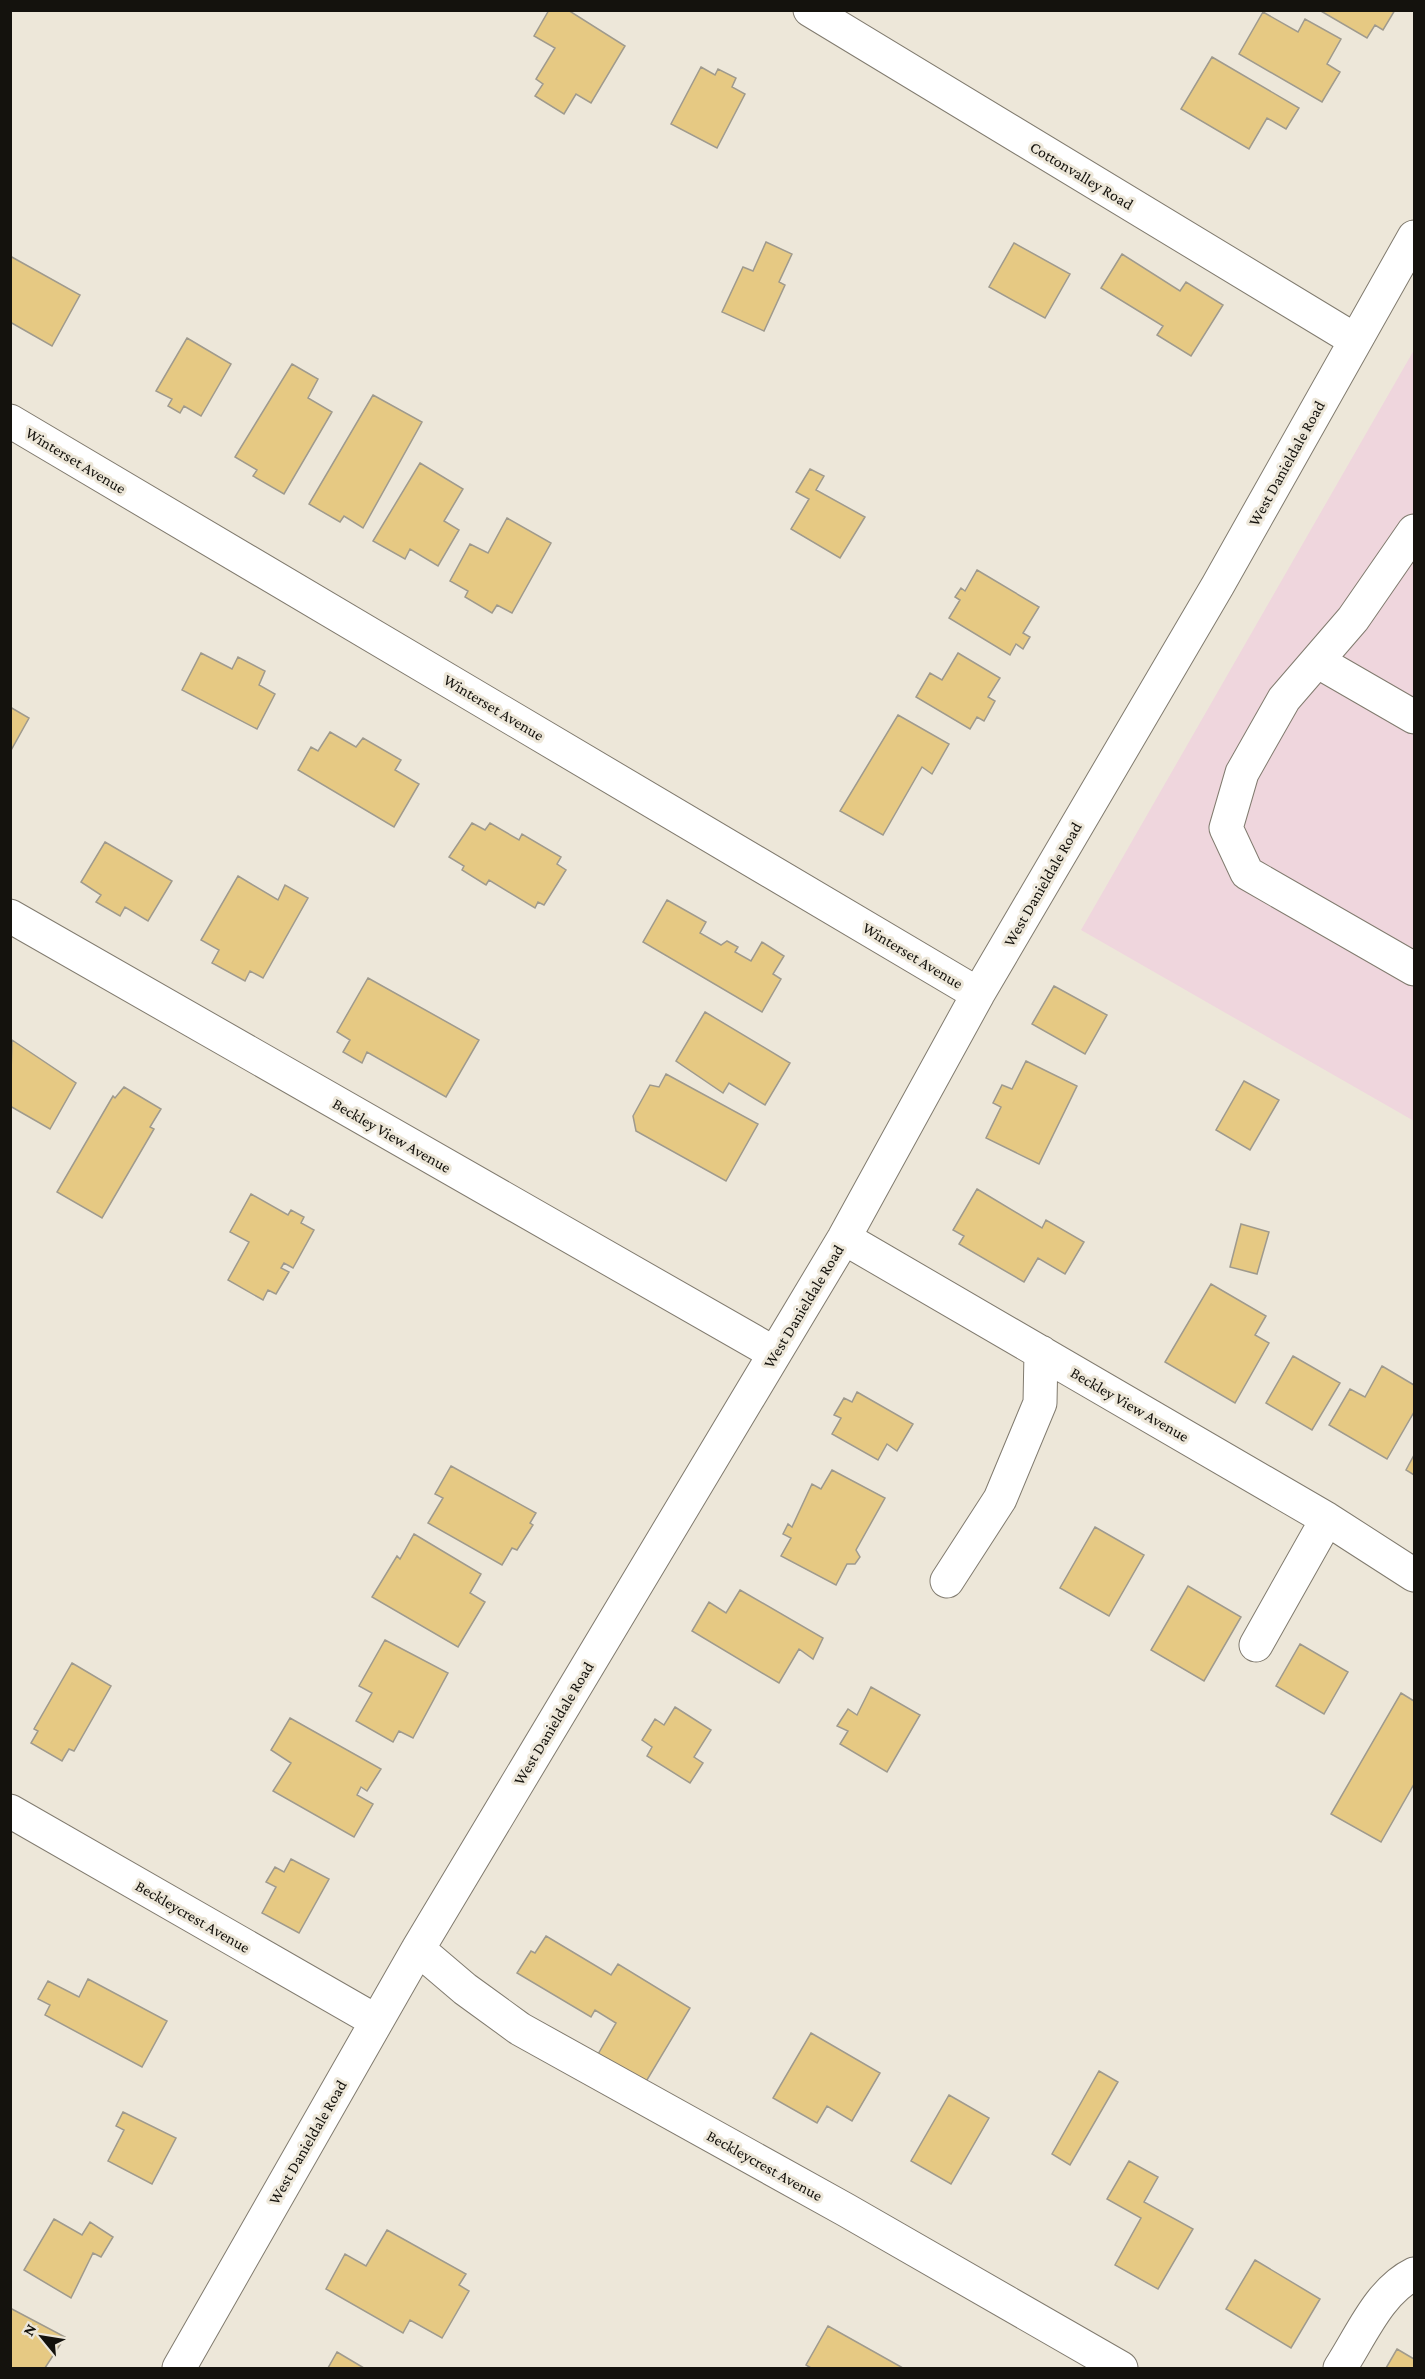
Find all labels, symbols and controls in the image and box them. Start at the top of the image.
street label: Cottonvalley Road [1027,138,1137,214]
street label: West Danieldale Road [1245,397,1328,529]
street label: Winterset Avenue [23,424,129,497]
street label: Winterset Avenue [441,671,547,744]
street label: West Danieldale Road [1000,819,1085,949]
street label: Winterset Avenue [860,919,966,992]
street label: Beckley View Avenue [329,1095,454,1177]
street label: West Danieldale Road [760,1241,847,1371]
street label: Beckley View Avenue [1067,1364,1192,1446]
street label: West Danieldale Road [510,1658,597,1788]
street label: Beckleycrest Avenue [132,1877,253,1957]
street label: West Danieldale Road [265,2077,350,2207]
street label: Beckleycrest Avenue [704,2127,825,2205]
north arrow [12,2307,72,2367]
text: N [19,2321,40,2339]

